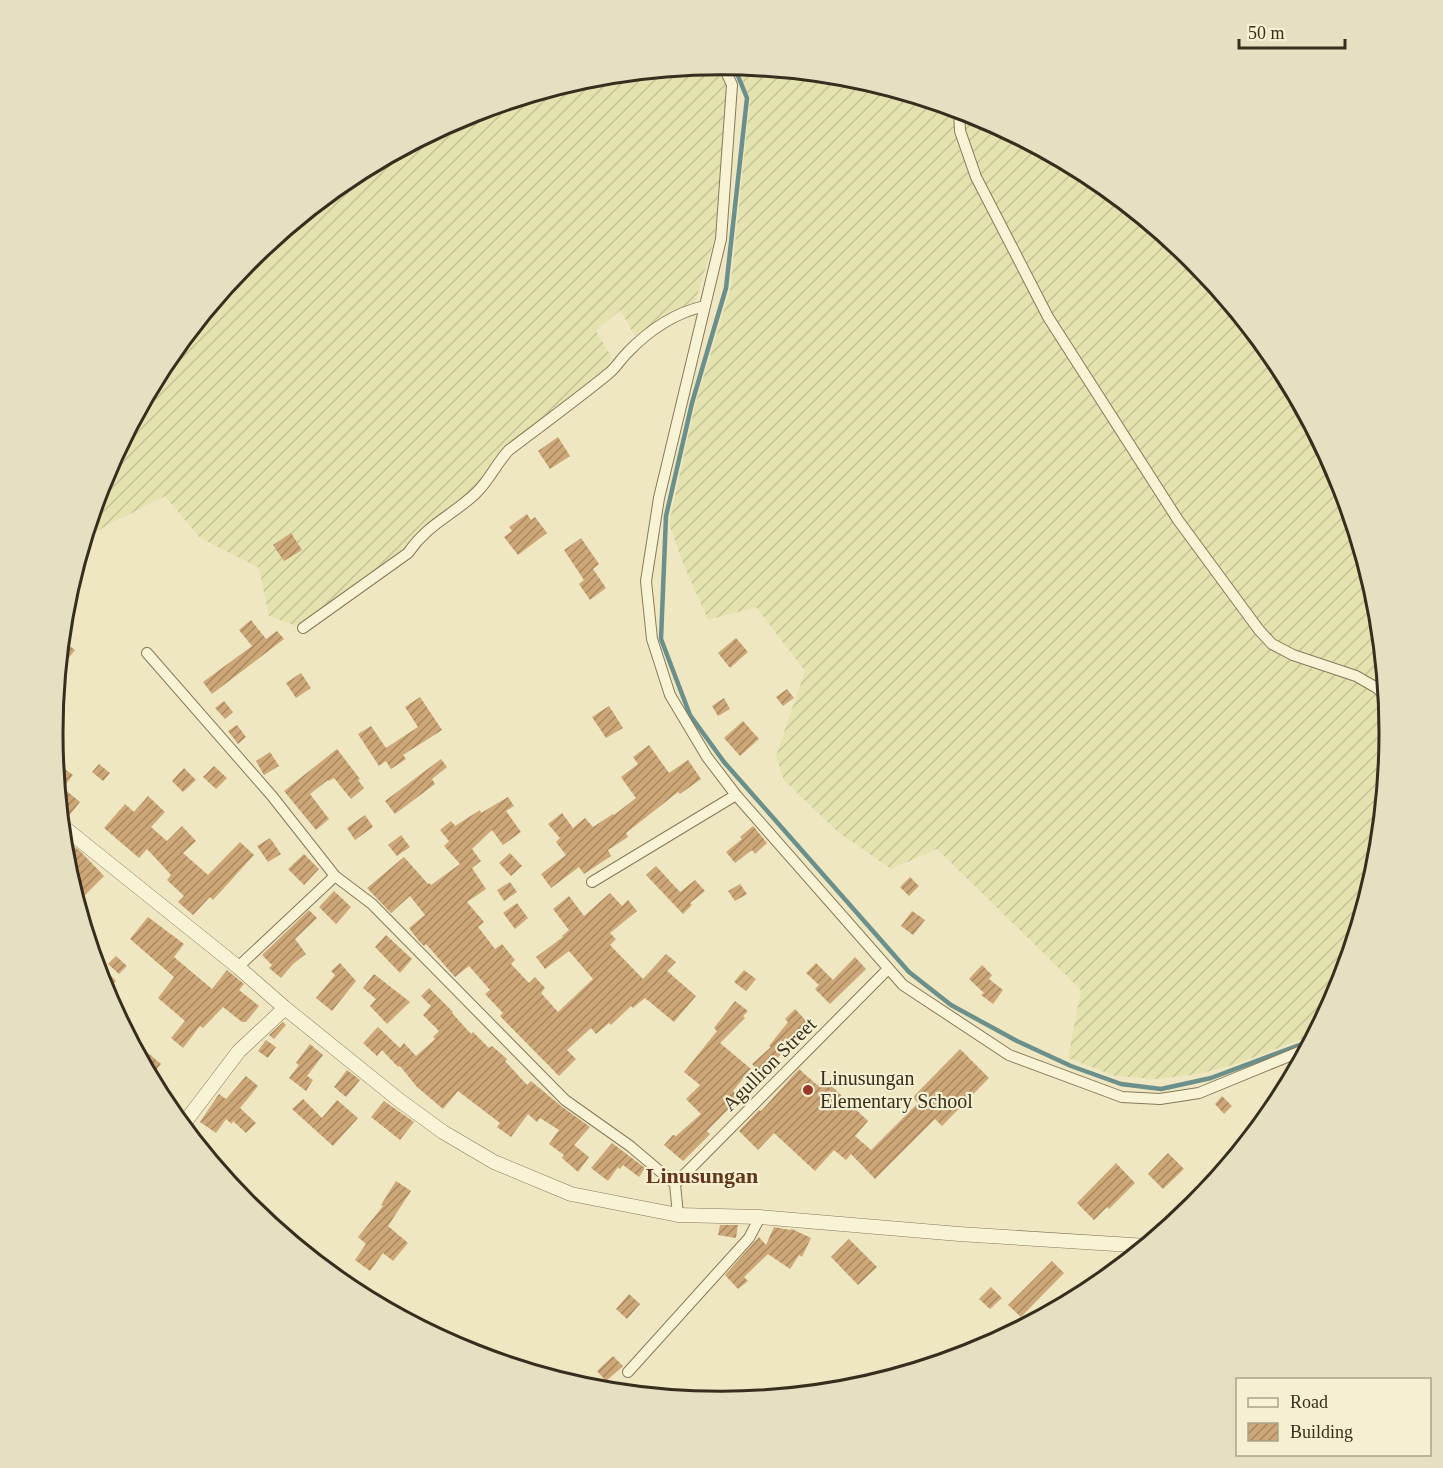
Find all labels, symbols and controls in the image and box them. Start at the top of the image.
scale bar [1239,12,1346,50]
text: 50 m [1248,23,1285,43]
street label: Agullion Street [718,1013,821,1116]
place label: Linusungan Elementary School [820,1067,973,1113]
marker: Linusungan Elementary School [801,1083,815,1097]
district label: Linusungan [646,1163,758,1188]
legend [1236,1378,1431,1456]
text: Road [1290,1392,1328,1412]
text: Building [1290,1422,1353,1442]

